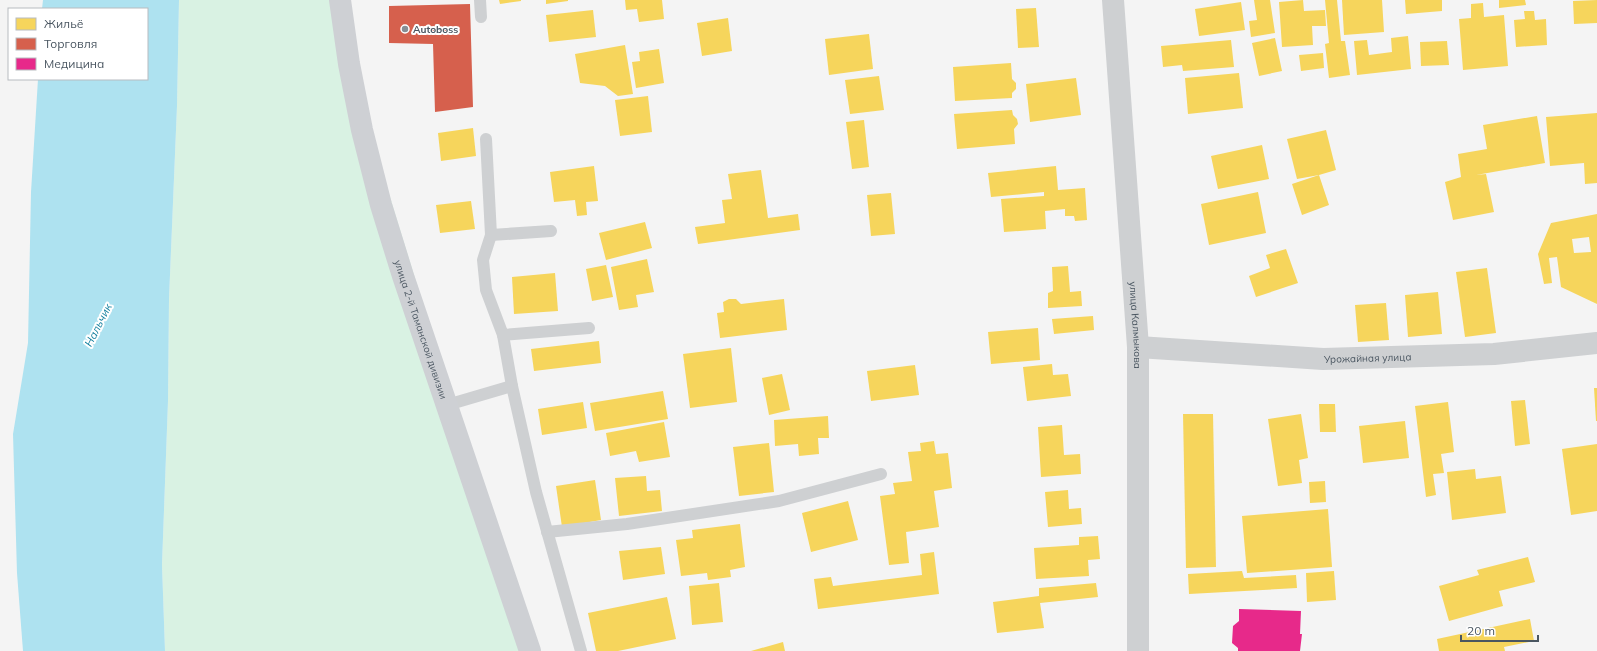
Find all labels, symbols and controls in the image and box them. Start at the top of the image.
legend [8,8,148,80]
text: Жильё [44,16,84,31]
place label: Autoboss [413,23,458,36]
marker: Autoboss [400,24,410,34]
text: Торговля [44,36,97,51]
text: Медицина [44,56,104,71]
street label: улица 2-й Таманской дивизии [391,258,450,401]
street label: улица Калмыкова [1126,281,1144,369]
water label: Нальчик [81,300,115,349]
street label: Урожайная улица [1323,350,1412,366]
scale bar [1461,617,1538,643]
text: 20 m [1467,623,1495,638]

